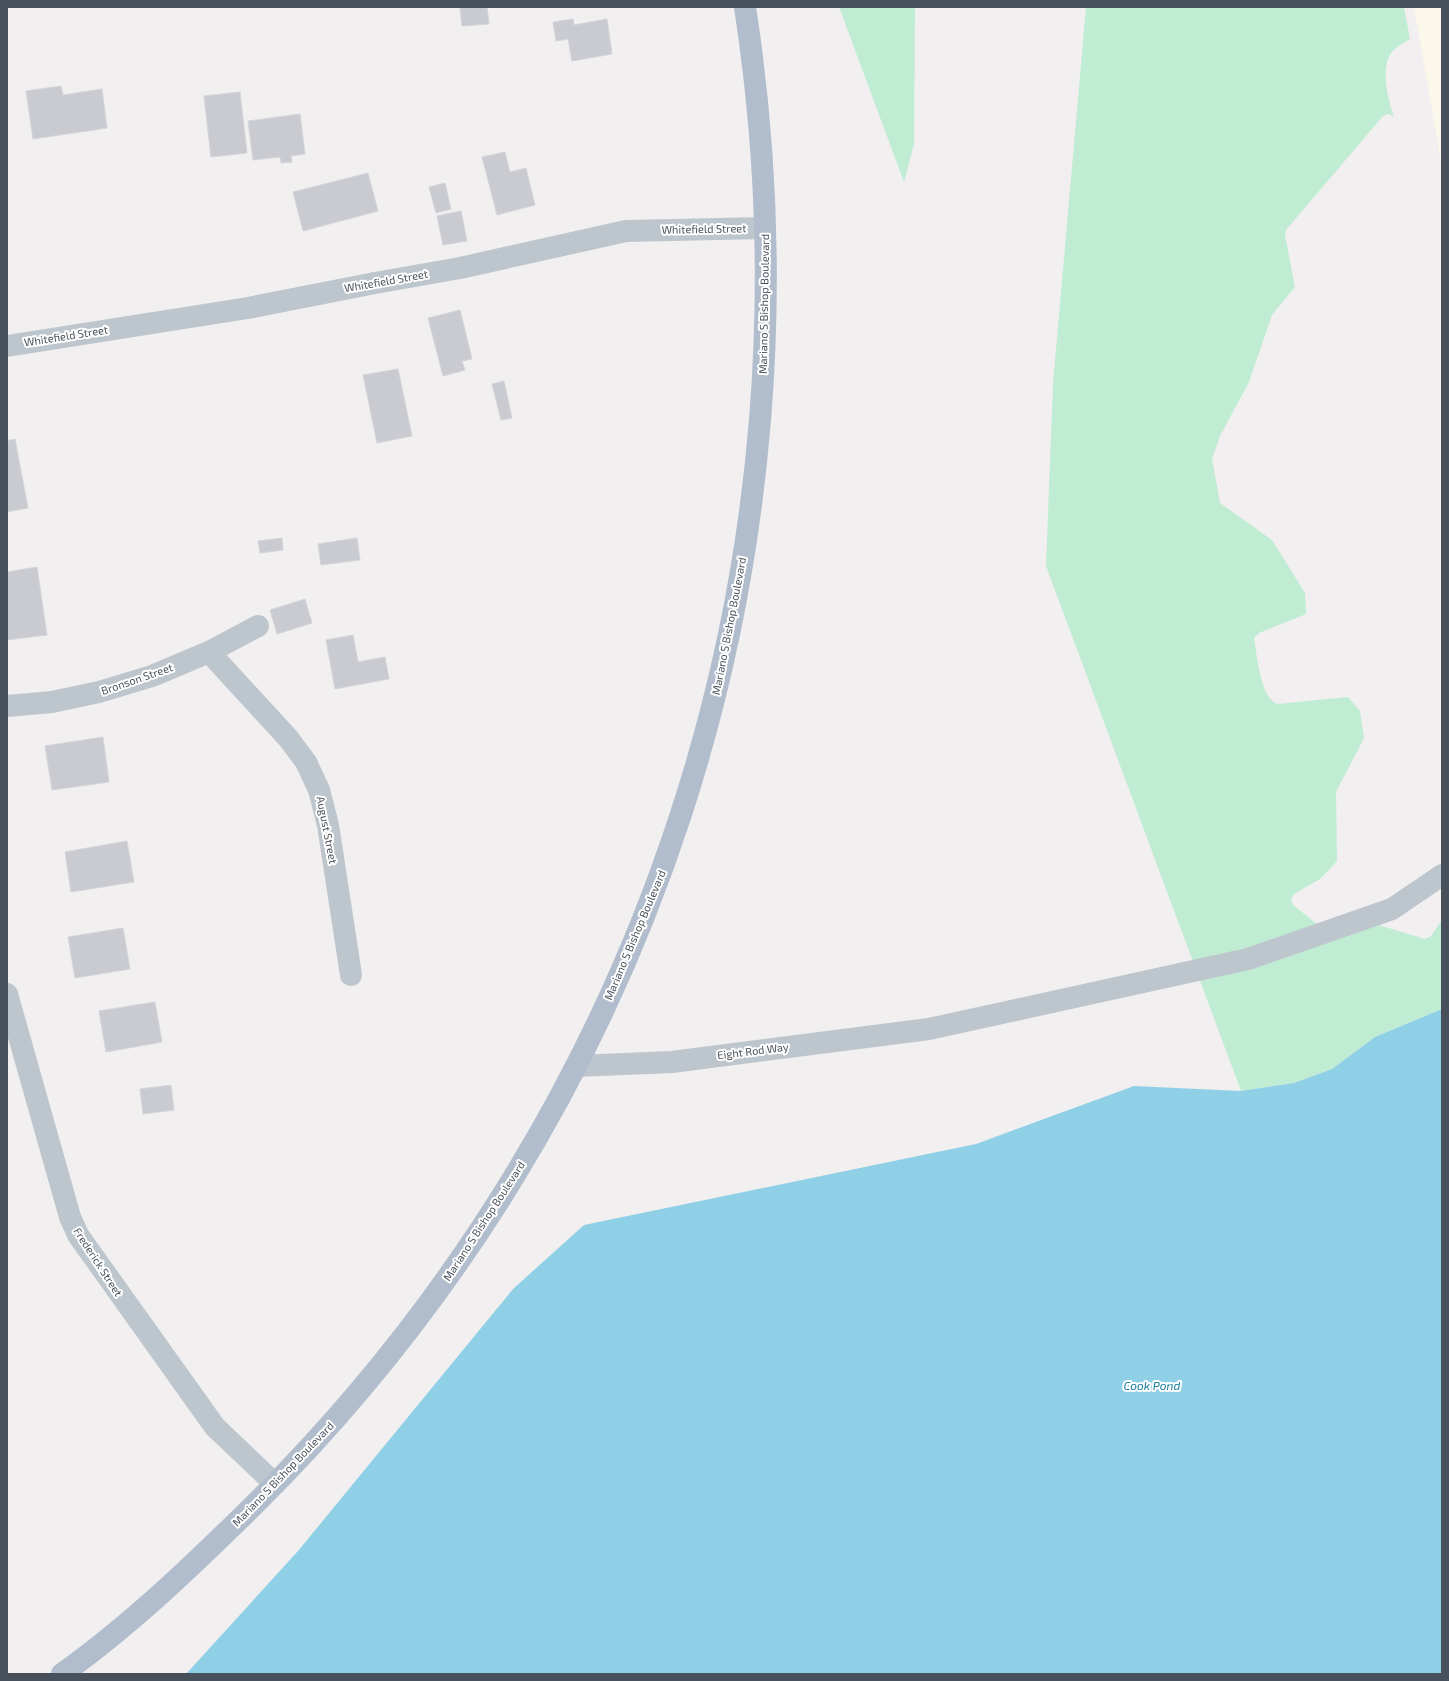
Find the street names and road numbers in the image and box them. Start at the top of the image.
street label: Whitefield Street [661,221,747,236]
street label: Mariano S Bishop Boulevard [756,234,771,374]
street label: Whitefield Street [343,267,429,294]
street label: Whitefield Street [23,322,109,349]
street label: Mariano S Bishop Boulevard [709,556,748,696]
street label: Bronson Street [99,660,174,697]
street label: August Street [315,795,340,865]
street label: Mariano S Bishop Boulevard [601,868,668,1002]
street label: Eight Rod Way [717,1040,790,1061]
street label: Mariano S Bishop Boulevard [440,1158,527,1283]
street label: Frederick Street [71,1225,125,1298]
street label: Mariano S Bishop Boulevard [229,1419,336,1529]

